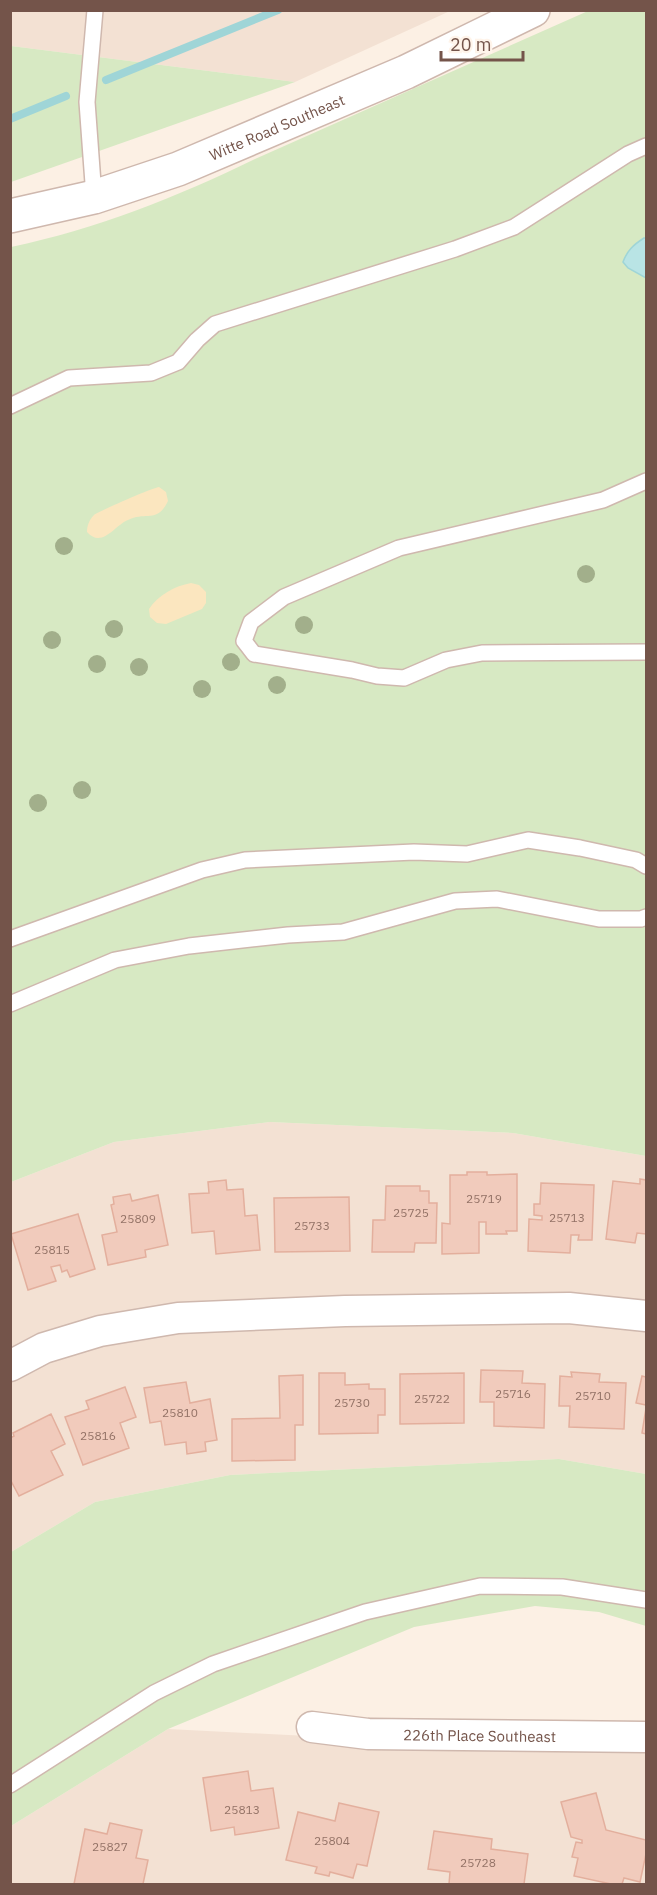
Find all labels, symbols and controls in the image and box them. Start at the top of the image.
scale bar [441,24,524,62]
text: 20 m [450,33,492,56]
street label: Witte Road Southeast [206,90,347,164]
house number: 25719 [466,1191,502,1206]
house number: 25725 [393,1205,429,1220]
house number: 25713 [549,1210,585,1225]
house number: 25809 [120,1211,156,1226]
house number: 25733 [294,1218,330,1233]
house number: 25815 [34,1242,70,1257]
house number: 25716 [495,1386,531,1401]
house number: 25710 [575,1388,611,1403]
house number: 25722 [414,1391,450,1406]
house number: 25730 [334,1395,370,1410]
house number: 25810 [162,1405,198,1420]
house number: 25816 [80,1428,116,1443]
street label: 226th Place Southeast [403,1725,556,1746]
house number: 25813 [224,1802,260,1817]
house number: 25804 [314,1833,350,1848]
house number: 25827 [92,1839,128,1854]
house number: 25728 [460,1855,496,1870]

